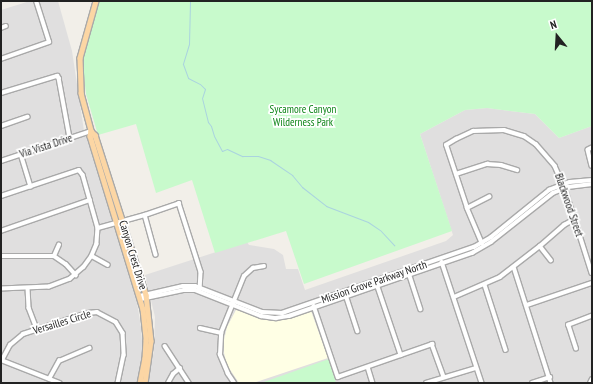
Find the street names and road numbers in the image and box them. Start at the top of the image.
street label: Via Vista Drive [18,131,74,161]
street label: Blackwood Street [552,172,586,238]
street label: Canyon Crest Drive [116,219,150,291]
street label: Mission Grove Parkway North [319,258,429,306]
street label: Versailles Circle [31,307,93,337]

